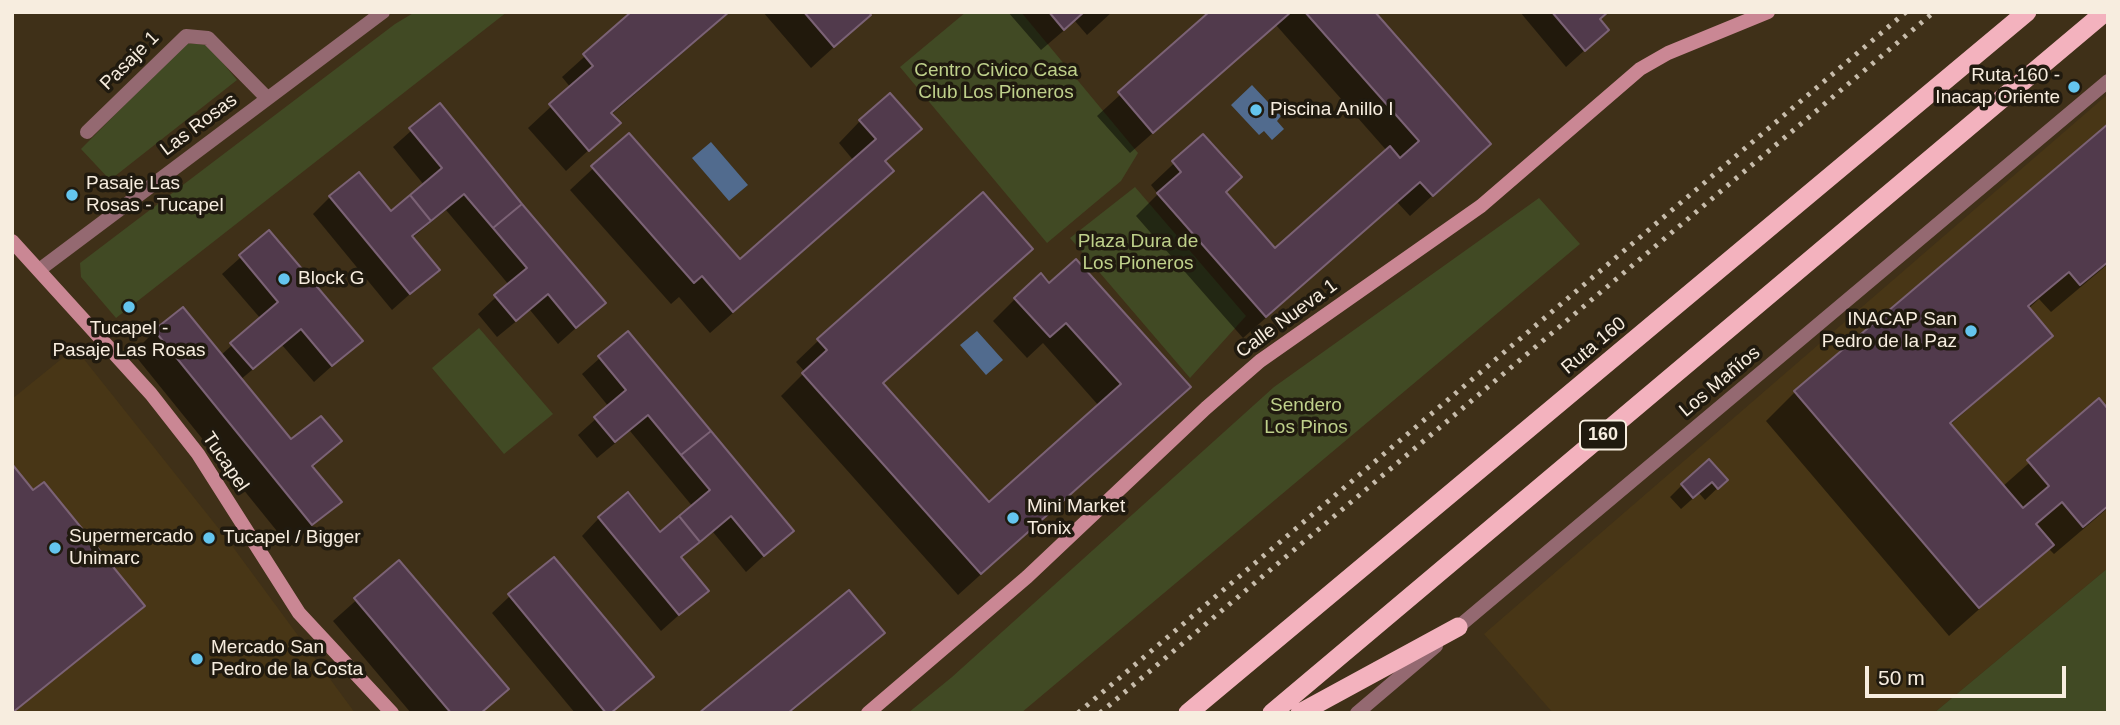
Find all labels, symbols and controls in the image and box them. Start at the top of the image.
street label: Pasaje 1 [96,27,164,95]
park label: Centro Civico Casa Club Los Pioneros [914,60,1078,104]
place label: Ruta 160 - Inacap Oriente [1935,65,2060,109]
marker: Ruta 160 - Inacap Oriente [2066,79,2082,95]
street label: Las Rosas [156,89,242,161]
place label: Piscina Anillo I [1270,99,1394,121]
marker: Piscina Anillo I [1248,102,1264,118]
place label: Pasaje Las Rosas - Tucapel [86,173,224,217]
marker: Pasaje Las Rosas - Tucapel [64,187,80,203]
park label: Plaza Dura de Los Pioneros [1078,231,1198,275]
place label: Block G [298,268,365,290]
marker: Block G [276,271,292,287]
street label: Calle Nueva 1 [1232,275,1342,363]
marker: Tucapel - Pasaje Las Rosas [121,299,137,315]
place label: INACAP San Pedro de la Paz [1822,309,1957,353]
street label: Ruta 160 [1557,312,1631,380]
place label: Tucapel - Pasaje Las Rosas [52,318,206,362]
marker: INACAP San Pedro de la Paz [1963,323,1979,339]
street label: Los Mañíos [1675,342,1765,422]
park label: Sendero Los Pinos [1264,395,1348,439]
road number: 160 [1580,421,1626,450]
street label: Tucapel [197,428,253,496]
place label: Mini Market Tonix [1027,496,1125,540]
marker: Mini Market Tonix [1005,510,1021,526]
place label: Supermercado Unimarc [69,526,194,570]
place label: Tucapel / Bigger [223,527,361,549]
marker: Tucapel / Bigger [201,530,217,546]
marker: Supermercado Unimarc [47,540,63,556]
place label: Mercado San Pedro de la Costa [211,637,363,681]
marker: Mercado San Pedro de la Costa [189,651,205,667]
scale bar [1868,652,2069,696]
text: 50 m [1878,666,1925,689]

